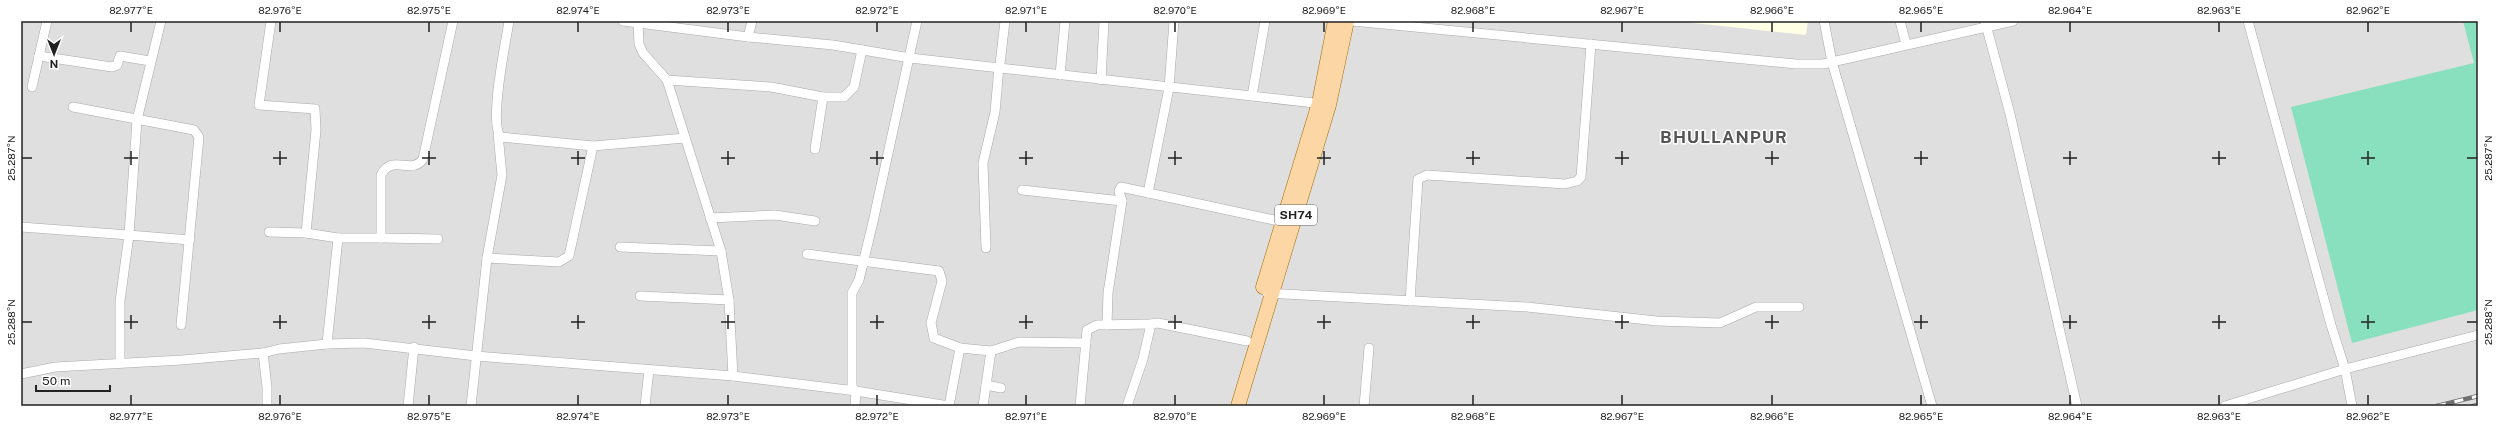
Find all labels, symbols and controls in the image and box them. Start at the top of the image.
text: 82.977°E [109,4,153,16]
text: 82.976°E [258,4,302,16]
text: 82.975°E [407,4,451,16]
text: 82.974°E [556,4,600,16]
text: 82.973°E [706,4,750,16]
text: 82.972°E [855,4,899,16]
text: 82.971°E [1005,4,1047,16]
text: 82.970°E [1153,4,1197,16]
text: 82.969°E [1302,4,1346,16]
text: 82.968°E [1451,4,1495,16]
text: 82.967°E [1600,4,1644,16]
text: 82.966°E [1750,4,1794,16]
text: 82.965°E [1899,4,1943,16]
text: 82.964°E [2048,4,2092,16]
text: 82.963°E [2197,4,2241,16]
text: 82.962°E [2346,4,2390,16]
north arrow [34,34,74,74]
text: N [50,58,58,70]
district label: BHULLANPUR [1660,127,1788,147]
text: 25.287°N [5,135,17,181]
text: 25.287°N [2482,135,2494,181]
road number: SH74 [1275,205,1317,225]
text: 25.288°N [5,299,17,345]
text: 25.288°N [2482,299,2494,345]
scale bar [36,367,110,393]
text: 50 m [42,374,70,388]
text: 82.977°E [109,410,153,422]
text: 82.976°E [258,410,302,422]
text: 82.975°E [407,410,451,422]
text: 82.974°E [556,410,600,422]
text: 82.973°E [706,410,750,422]
text: 82.972°E [855,410,899,422]
text: 82.971°E [1005,410,1047,422]
text: 82.970°E [1153,410,1197,422]
text: 82.969°E [1302,410,1346,422]
text: 82.968°E [1451,410,1495,422]
text: 82.967°E [1600,410,1644,422]
text: 82.966°E [1750,410,1794,422]
text: 82.965°E [1899,410,1943,422]
text: 82.964°E [2048,410,2092,422]
text: 82.963°E [2197,410,2241,422]
text: 82.962°E [2346,410,2390,422]

